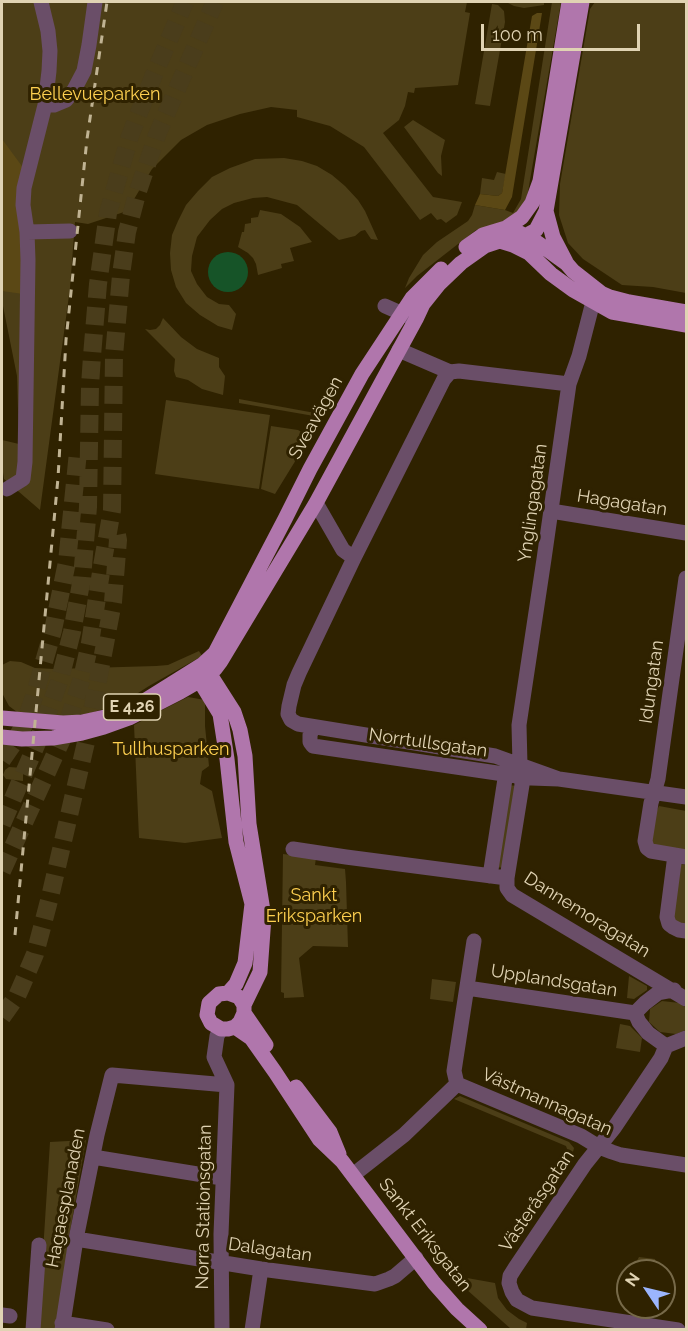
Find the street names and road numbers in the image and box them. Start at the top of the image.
street label: Sveavägen [284,373,348,463]
street label: Ynglingagatan [514,442,552,564]
street label: Hagagatan [575,485,669,521]
street label: Idungatan [635,639,669,725]
road number: E 4.26 [104,694,160,720]
street label: Norrtullsgatan [367,724,489,762]
street label: Dannemoragatan [520,867,654,963]
street label: Upplandsgatan [489,960,619,1002]
street label: Västmannagatan [479,1064,615,1140]
street label: Norra Stationsgatan [192,1124,216,1290]
street label: Hagaesplanaden [42,1126,90,1270]
street label: Västeråsgatan [495,1146,579,1256]
street label: Sankt Eriksgatan [374,1174,476,1296]
street label: Dalagatan [227,1233,313,1267]

